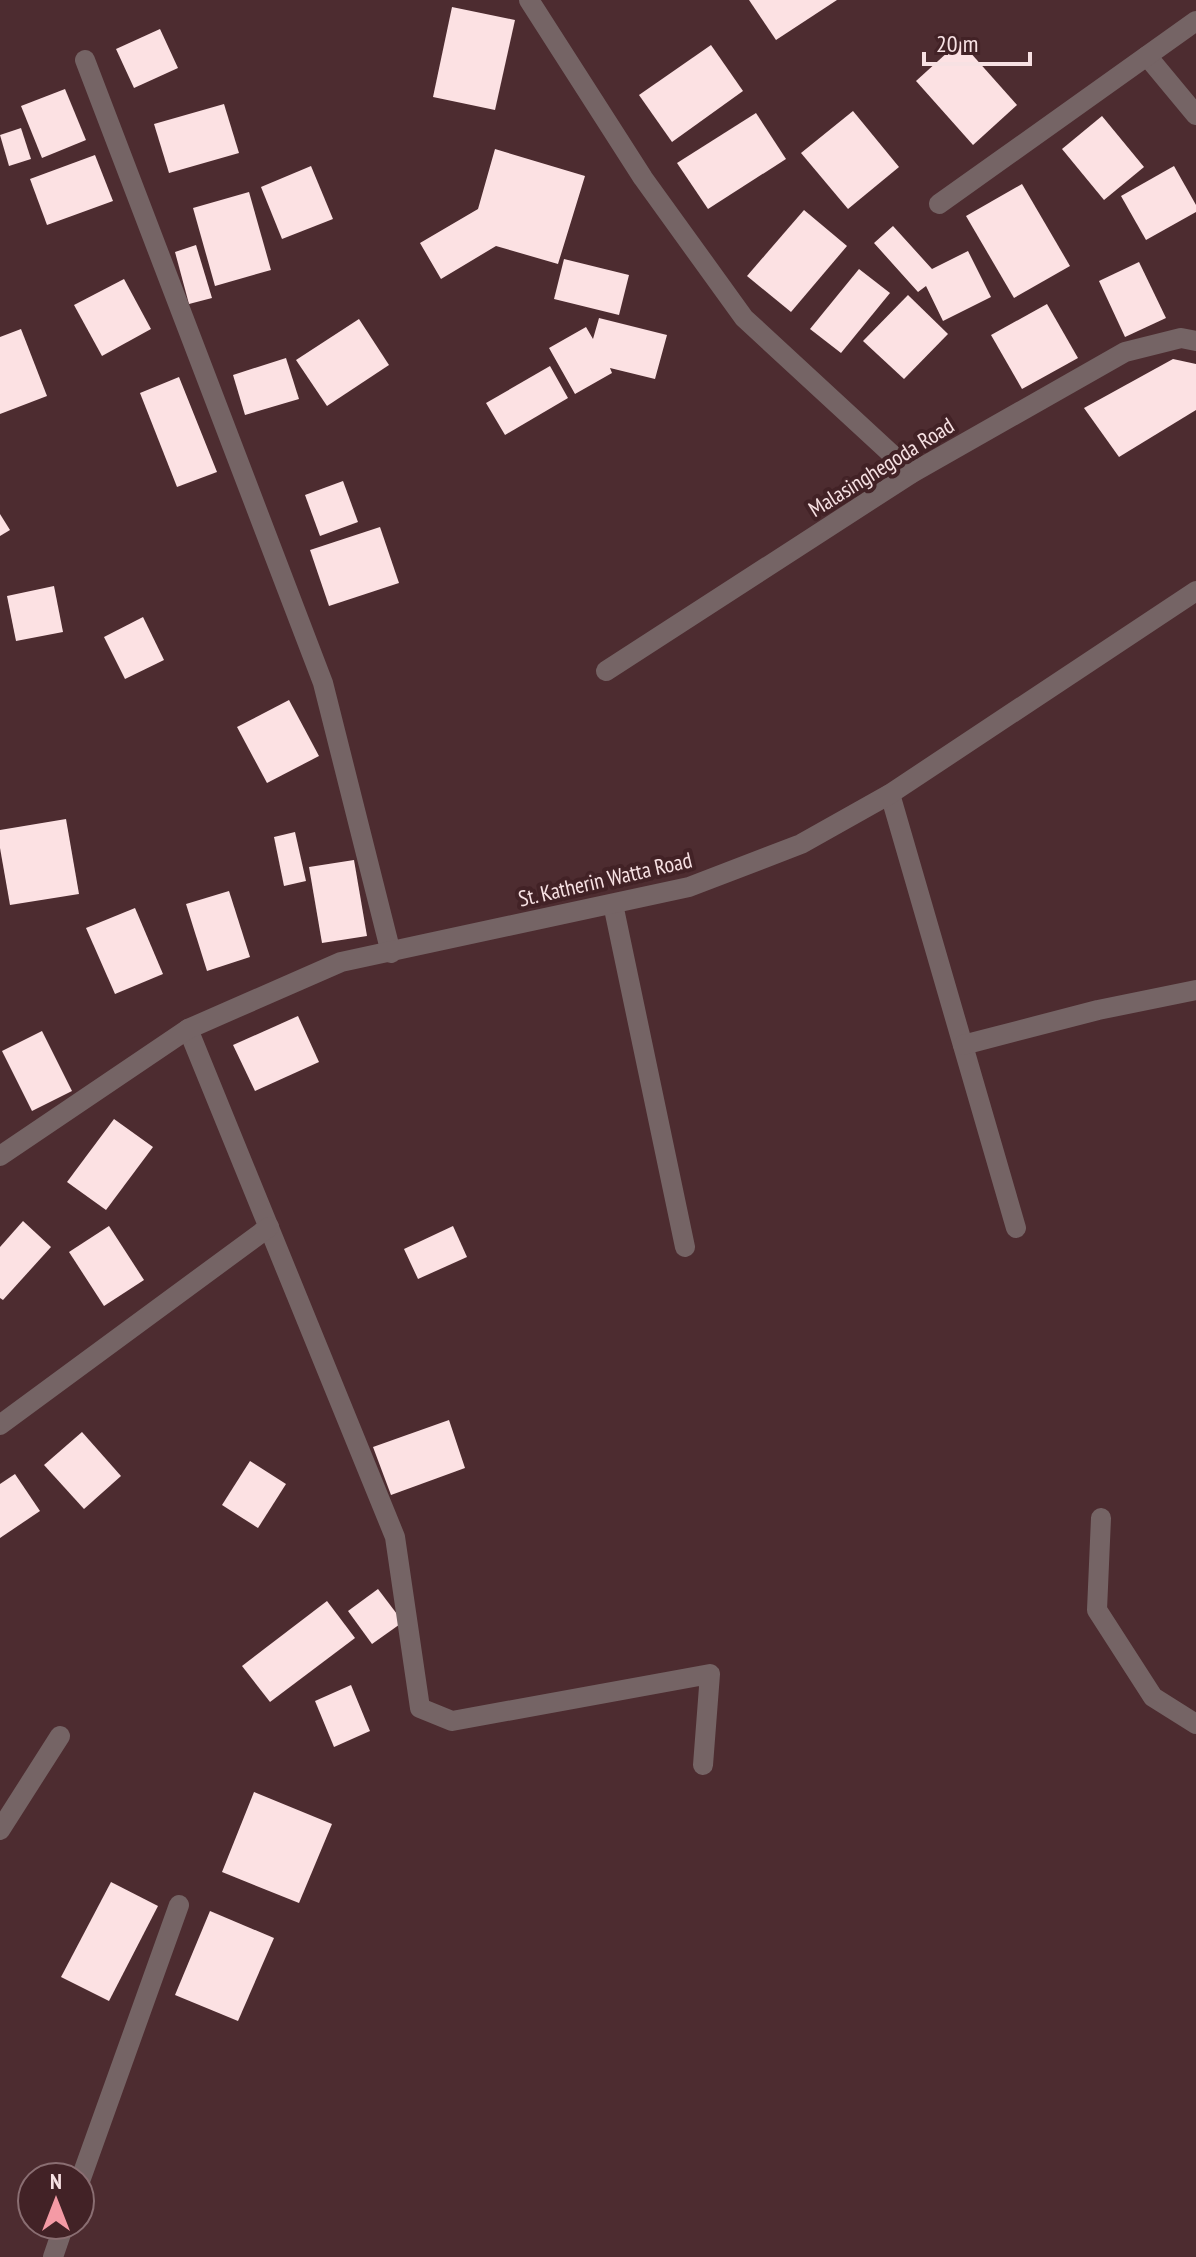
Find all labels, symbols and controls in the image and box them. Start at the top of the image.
scale bar [924,16,1030,66]
text: 20 m [936,28,978,59]
street label: Malasinghegoda Road [803,411,959,523]
street label: St. Katherin Watta Road [515,845,695,913]
north arrow [16,2161,96,2241]
text: N [50,2167,62,2195]

